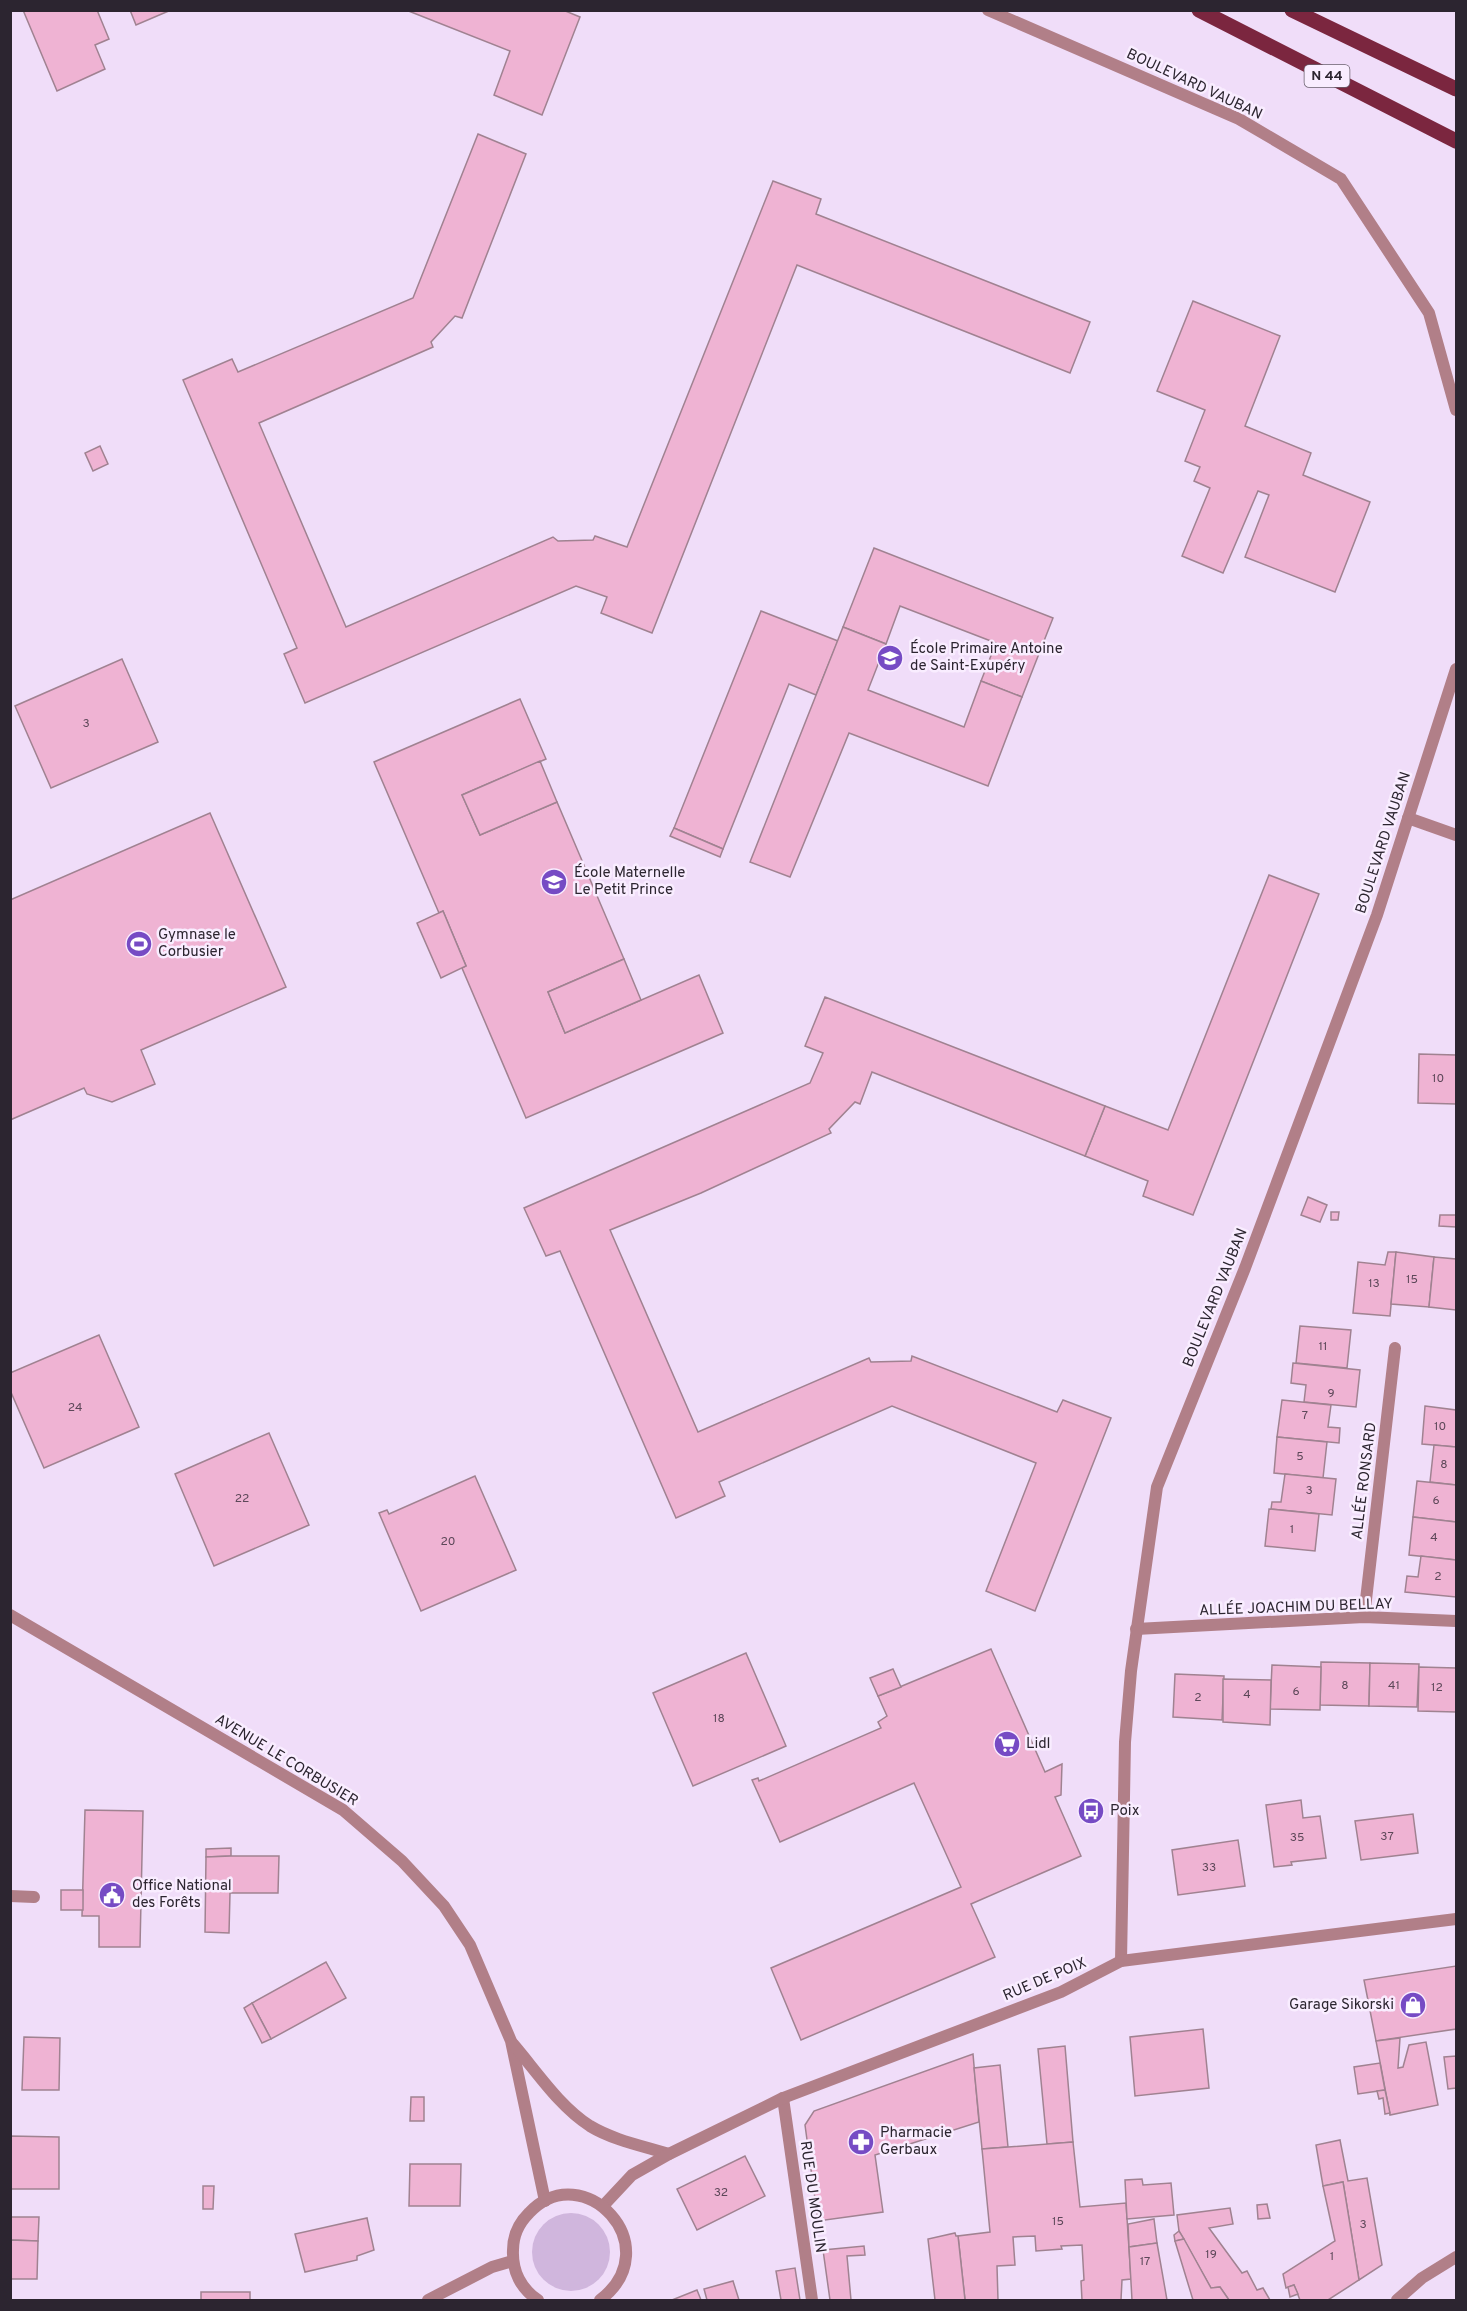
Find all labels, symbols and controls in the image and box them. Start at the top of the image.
street label: BOULEVARD VAUBAN [1123,45,1265,125]
road number: N 44 [1304,65,1350,87]
place label: École Primaire Antoine de Saint-Exupéry [910,639,1063,676]
school or university icon: École Primaire Antoine de Saint-Exupéry [875,643,905,673]
house number: 3 [82,716,90,732]
street label: BOULEVARD VAUBAN [1352,770,1416,916]
place label: École Maternelle Le Petit Prince [574,863,685,900]
school or university icon: École Maternelle Le Petit Prince [539,867,569,897]
place label: Gymnase le Corbusier [158,926,236,962]
sports icon: Gymnase le Corbusier [124,929,154,959]
house number: 10 [1432,1071,1444,1087]
street label: BOULEVARD VAUBAN [1179,1226,1253,1370]
house number: 15 [1406,1272,1418,1288]
house number: 13 [1368,1276,1380,1292]
house number: 11 [1319,1339,1327,1355]
house number: 9 [1327,1386,1335,1402]
house number: 24 [68,1400,82,1416]
house number: 7 [1302,1408,1308,1424]
house number: 10 [1434,1419,1446,1435]
street label: ALLÉE RONSARD [1347,1421,1382,1541]
house number: 5 [1296,1449,1304,1465]
house number: 8 [1440,1457,1448,1473]
house number: 3 [1305,1483,1313,1499]
house number: 22 [235,1491,249,1507]
house number: 6 [1432,1493,1440,1509]
house number: 1 [1290,1522,1294,1538]
house number: 4 [1430,1530,1438,1546]
house number: 20 [440,1534,456,1550]
house number: 2 [1434,1569,1442,1585]
street label: ALLÉE JOACHIM DU BELLAY [1199,1594,1394,1621]
house number: 8 [1341,1678,1349,1694]
house number: 41 [1388,1678,1400,1694]
house number: 12 [1431,1680,1443,1696]
house number: 6 [1292,1684,1300,1700]
house number: 4 [1243,1687,1251,1703]
house number: 2 [1194,1690,1202,1706]
street label: AVENUE LE CORBUSIER [211,1711,361,1811]
house number: 18 [713,1711,725,1727]
supermarket icon: Lidl [992,1729,1022,1759]
place label: Lidl [1026,1735,1051,1754]
bus stop icon: Poix [1076,1796,1106,1826]
place label: Poix [1110,1802,1140,1821]
house number: 37 [1380,1829,1394,1845]
house number: 35 [1290,1830,1304,1846]
house number: 33 [1202,1860,1216,1876]
place label: Office National des Forêts [132,1877,232,1913]
public building icon: Office National des Forêts [97,1880,127,1910]
street label: RUE DE POIX [1000,1954,1090,2006]
shop icon: Garage Sikorski [1398,1990,1428,2020]
place label: Garage Sikorski [1289,1996,1394,2015]
place label: Pharmacie Gerbaux [880,2124,952,2160]
pharmacy icon: Pharmacie Gerbaux [846,2127,876,2157]
street label: RUE DU MOULIN [795,2140,829,2254]
house number: 32 [714,2185,728,2201]
house number: 15 [1052,2214,1064,2230]
house number: 3 [1359,2217,1367,2233]
house number: 19 [1205,2247,1217,2263]
house number: 1 [1330,2249,1334,2265]
house number: 17 [1140,2254,1150,2270]

